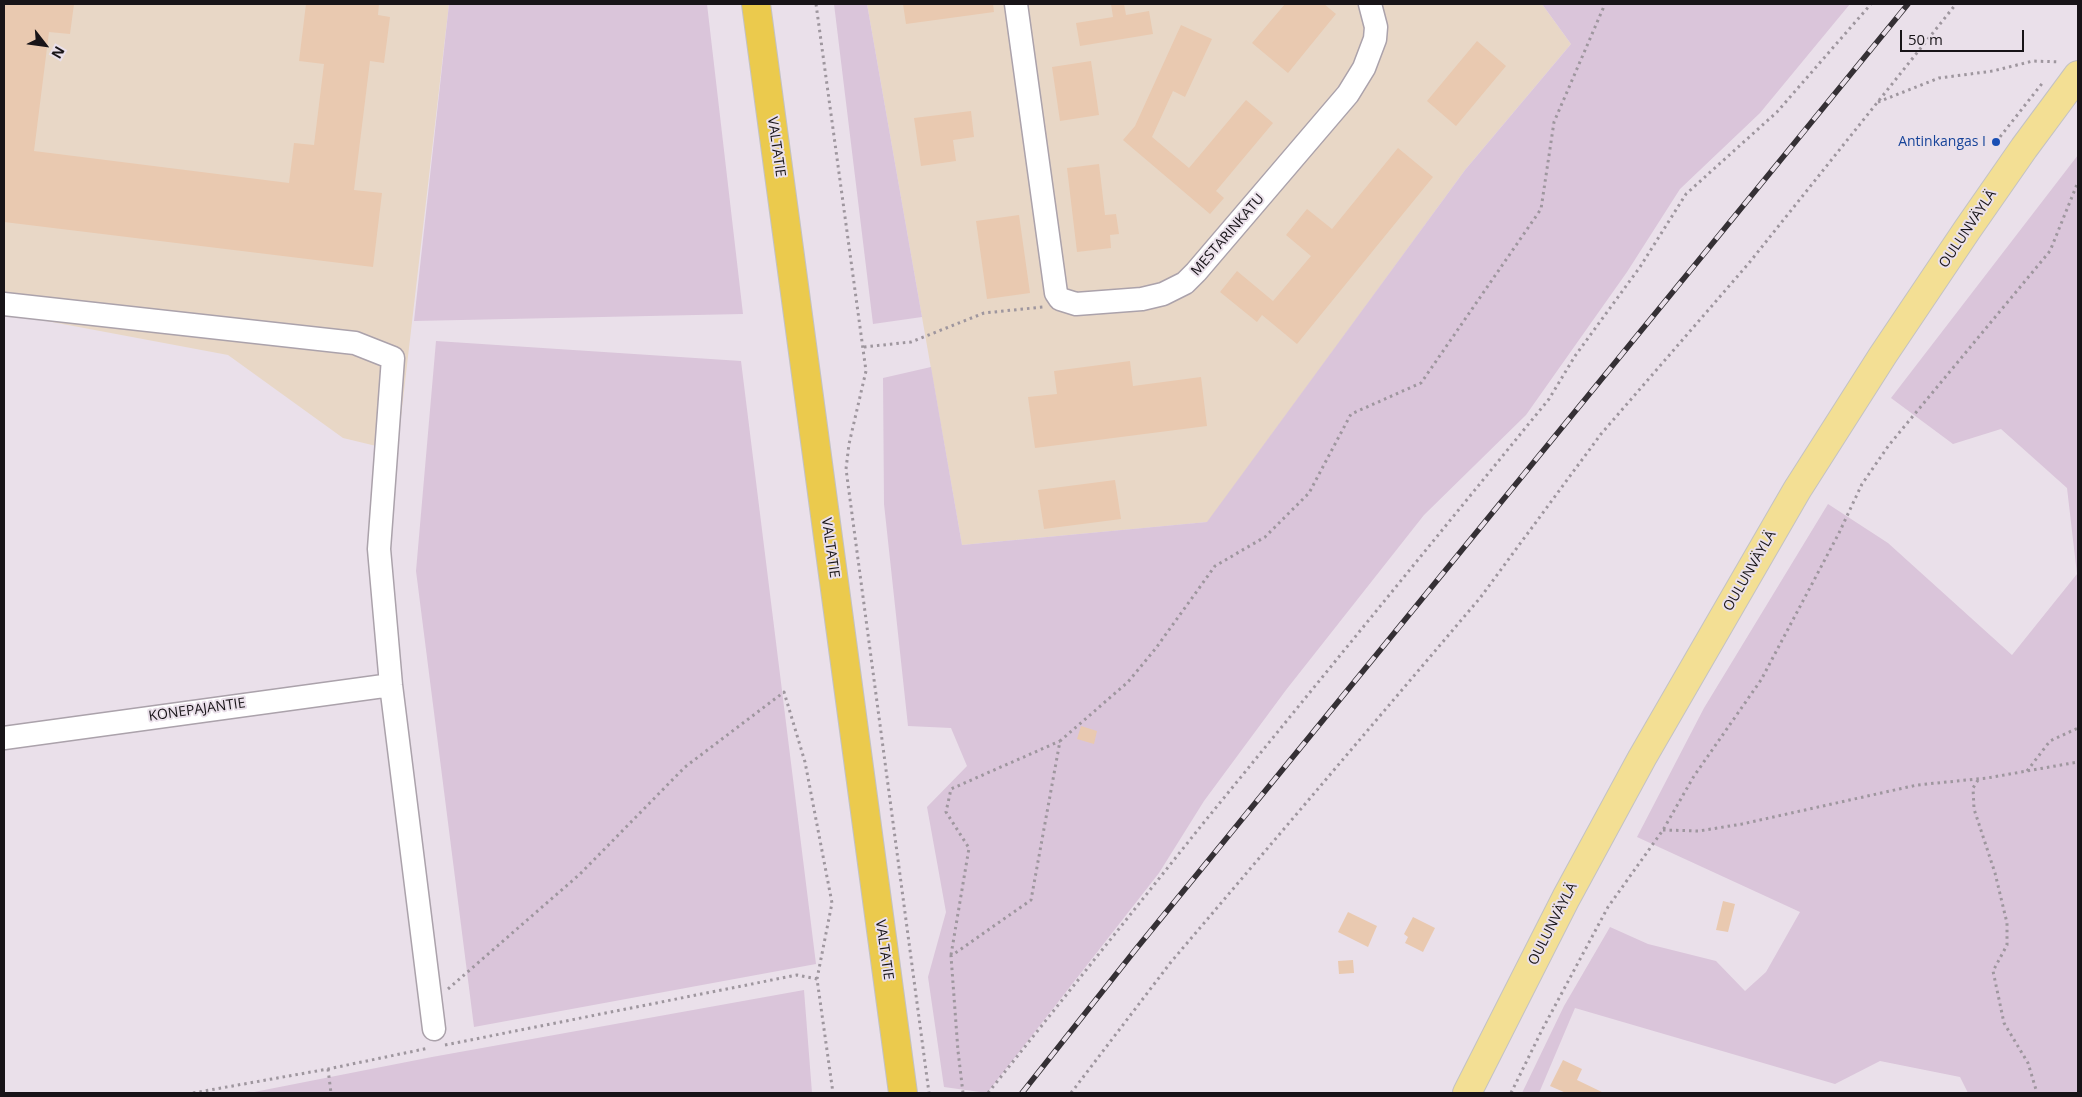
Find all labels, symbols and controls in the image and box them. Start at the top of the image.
north arrow [20,20,70,70]
scale bar [1902,20,2026,52]
text: 50 m [1908,29,1943,49]
text: N [47,43,70,62]
street label: VALTATIE [763,116,789,178]
place label: Antinkangas I [1898,134,1986,150]
marker: Antinkangas I [1990,136,2002,148]
street label: OULUNVÄYLÄ [1936,187,2000,271]
street label: MESTARINKATU [1188,191,1268,279]
street label: VALTATIE [817,517,843,579]
street label: OULUNVÄYLÄ [1720,528,1780,614]
street label: KONEPAJANTIE [148,695,246,725]
street label: OULUNVÄYLÄ [1525,880,1581,968]
street label: VALTATIE [871,919,897,981]

